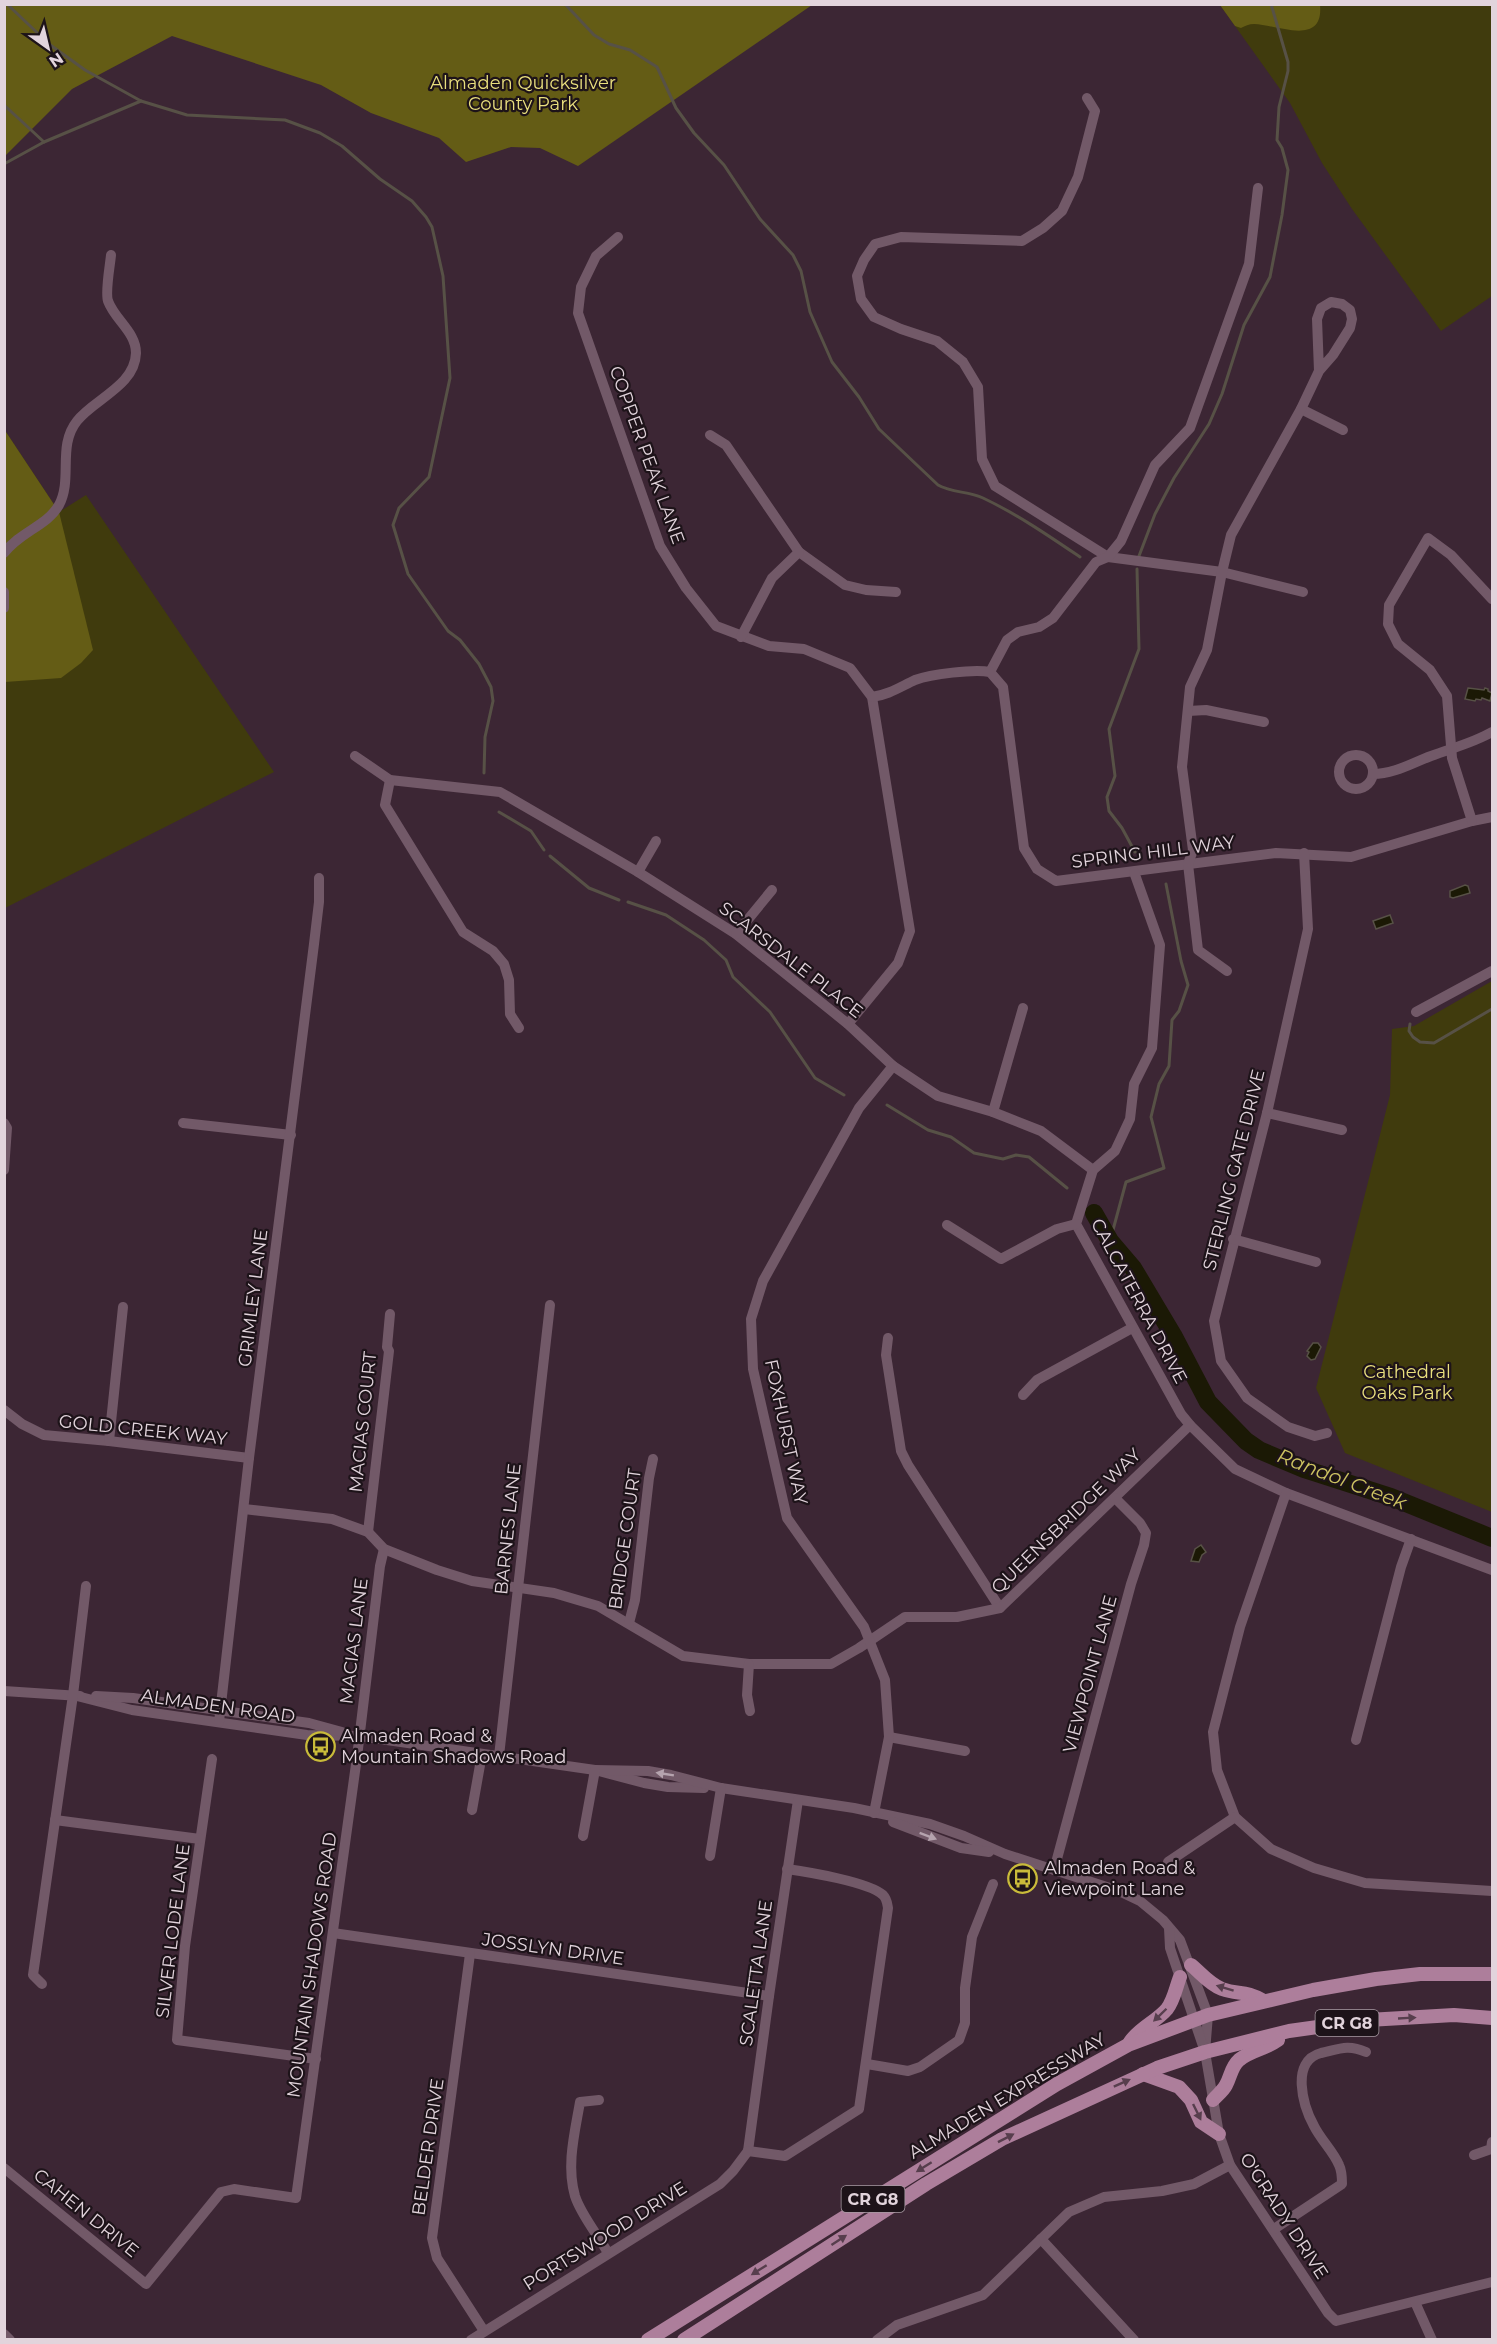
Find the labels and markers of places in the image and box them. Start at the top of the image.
place label: Almaden Road & Mountain Shadows Road [341,1725,566,1768]
bus stop icon: Almaden Road & Mountain Shadows Road [304,1730,336,1762]
place label: Almaden Road & Viewpoint Lane [1044,1857,1195,1900]
bus stop icon: Almaden Road & Viewpoint Lane [1007,1862,1039,1894]

